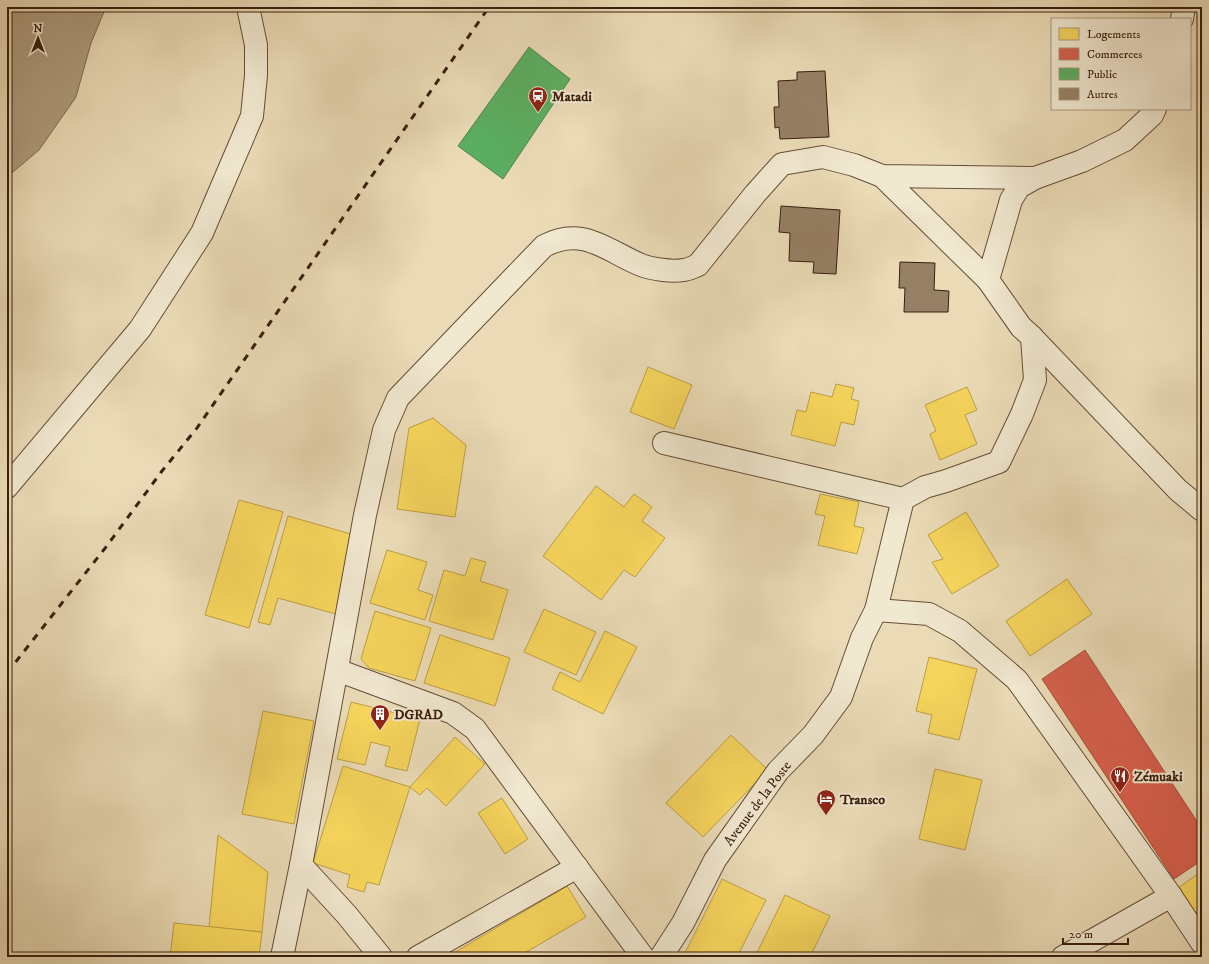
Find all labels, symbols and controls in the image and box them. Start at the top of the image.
north arrow [18,18,58,58]
legend [1051,18,1191,110]
text: N [33,22,43,36]
text: Logements [1087,27,1140,42]
text: Commerces [1087,47,1142,62]
text: Public [1087,67,1117,82]
station icon: Matadi [527,85,549,113]
text: Autres [1087,87,1118,102]
place label: Matadi [552,88,592,106]
building icon: DGRAD [369,703,391,731]
place label: DGRAD [394,706,443,724]
street label: Avenue de la Poste [720,757,796,850]
restaurant icon: Zémuaki [1109,765,1131,793]
place label: Zémuaki [1134,768,1183,786]
hotel icon: Transco [815,788,837,816]
place label: Transco [839,791,885,809]
scale bar [1063,920,1128,946]
text: 20 m [1069,927,1093,942]

